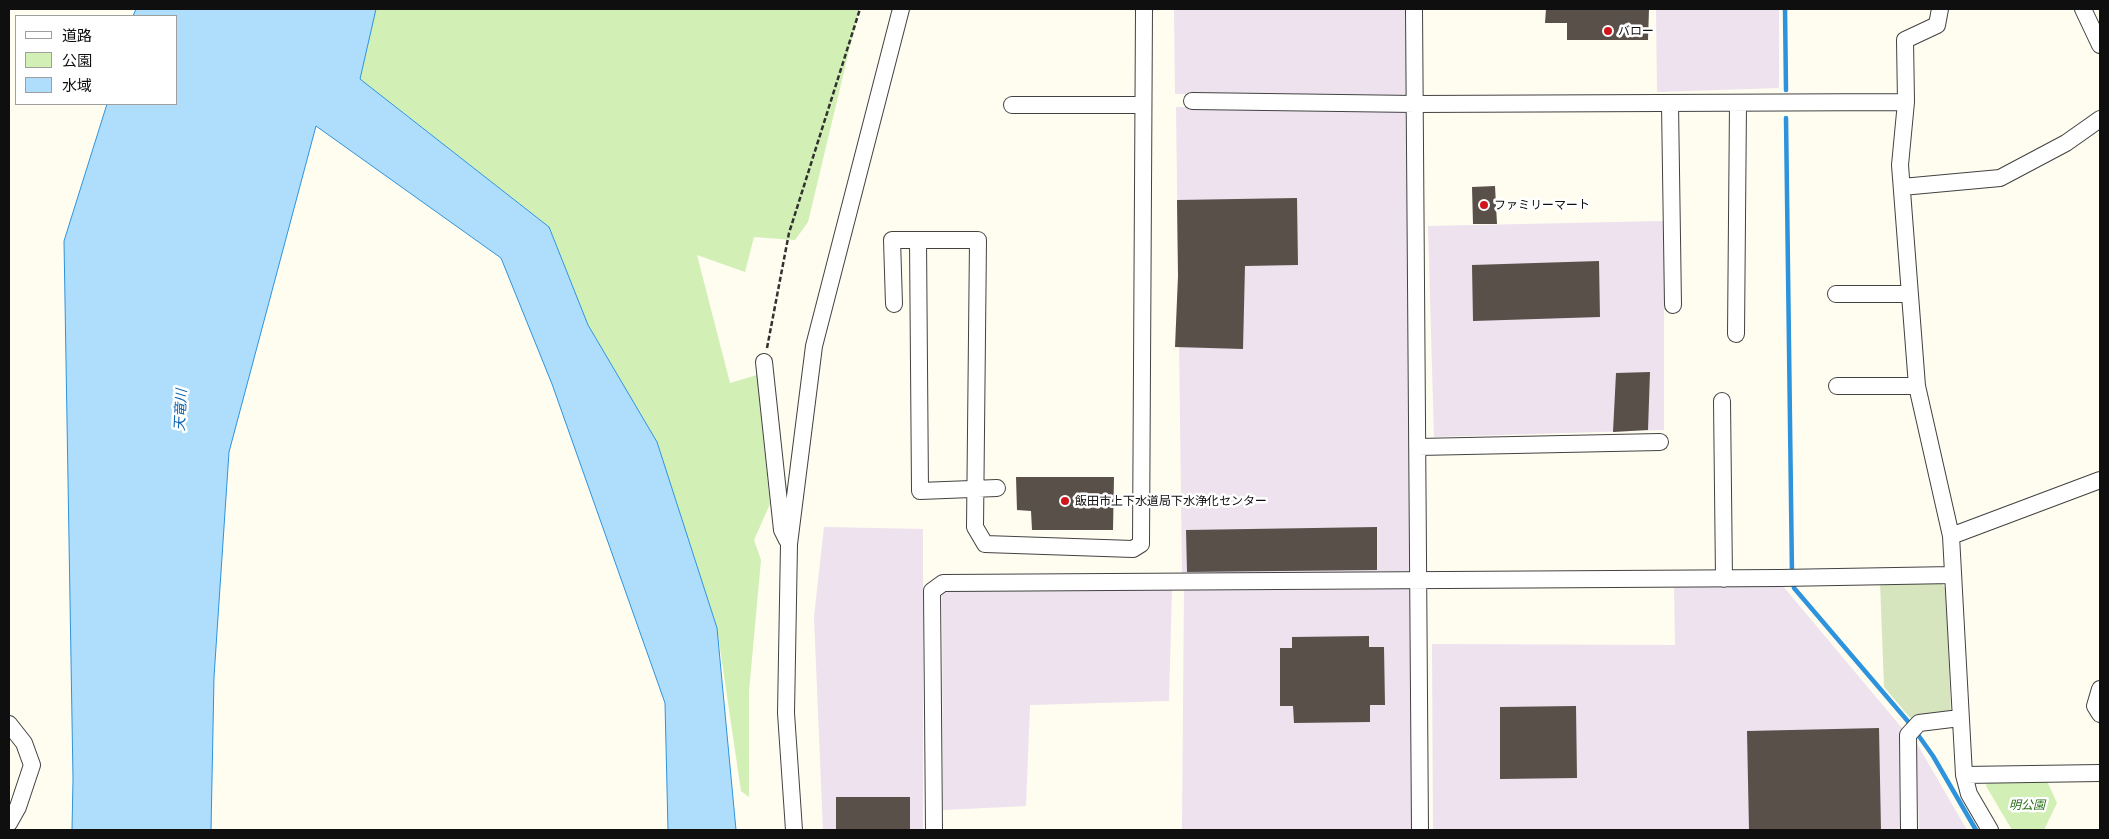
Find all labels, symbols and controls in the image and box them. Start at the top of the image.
legend [15,15,178,105]
text: 道路 [62,23,92,46]
place label: バロー [1618,24,1654,38]
marker: バロー [1602,25,1614,37]
text: 公園 [62,48,92,71]
text: 水域 [62,73,92,96]
place label: ファミリーマート [1494,198,1590,212]
marker: ファミリーマート [1478,199,1490,211]
water label: 天竜川 [172,389,190,431]
place label: 飯田市上下水道局下水浄化センター [1075,494,1267,508]
marker: 飯田市上下水道局下水浄化センター [1059,495,1071,507]
park label: 明公園 [2009,798,2045,812]

